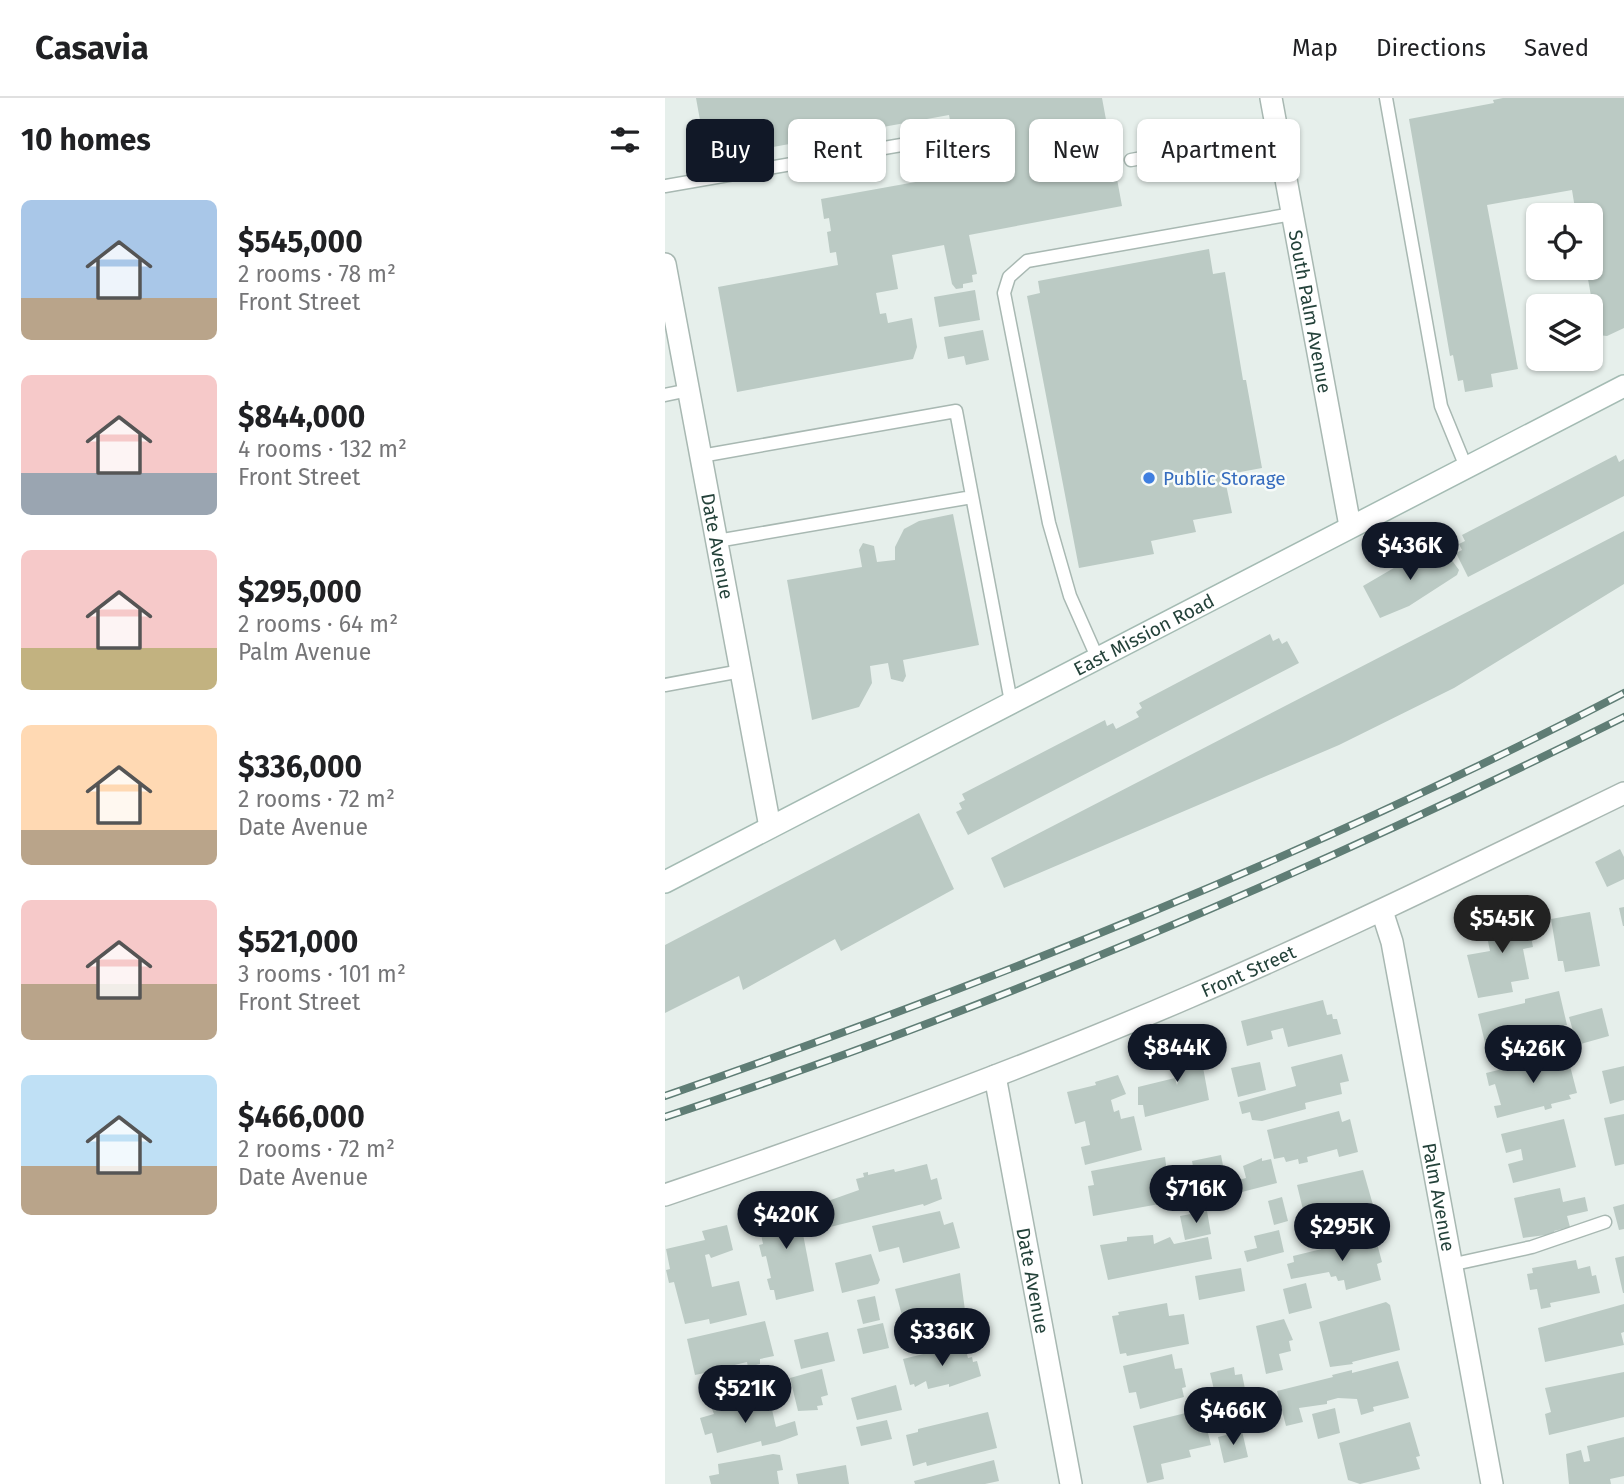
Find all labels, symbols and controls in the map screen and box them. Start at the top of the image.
text: Casavia [35,28,149,68]
text: Map [1292,34,1338,62]
text: Directions [1376,34,1486,62]
text: Saved [1524,34,1589,62]
chip: Buy [686,119,774,182]
chip: Rent [788,119,886,182]
chip: Filters [900,119,1015,182]
chip: New [1029,119,1123,182]
chip: Apartment [1137,119,1300,182]
icon: filters [606,121,644,159]
text: 10 homes [21,122,151,158]
map controls [1526,203,1603,371]
button: locate [1526,203,1603,280]
text: $545,000 [238,224,363,260]
icon: home [77,228,161,312]
street label: South Palm Avenue [1284,228,1337,395]
text: 2 rooms · 78 m² [238,260,396,288]
text: Front Street [238,288,360,316]
button: layers [1526,294,1603,371]
text: $844,000 [238,399,365,435]
icon: home [77,403,161,487]
text: 4 rooms · 132 m² [238,435,407,463]
text: Front Street [238,463,360,491]
place label: Public Storage [1163,467,1286,490]
marker: Public Storage [1141,470,1157,486]
street label: Date Avenue [696,491,739,601]
pin: $436K [1361,522,1459,582]
text: $436K [1378,531,1442,559]
text: $295,000 [238,574,362,610]
icon: home [77,578,161,662]
street label: East Mission Road [1070,589,1218,680]
text: 2 rooms · 64 m² [238,610,398,638]
text: Palm Avenue [238,638,371,666]
text: $336,000 [238,749,362,785]
icon: home [77,753,161,837]
text: 2 rooms · 72 m² [238,785,395,813]
text: Date Avenue [238,813,368,841]
pin: $545K [1453,896,1551,955]
text: $545K [1470,904,1534,932]
text: $521,000 [238,924,358,960]
icon: home [77,928,161,1012]
street label: Front Street [1197,940,1299,1002]
text: 3 rooms · 101 m² [238,960,406,988]
text: Front Street [238,988,360,1016]
pin: $844K [1128,1024,1226,1084]
pin: $426K [1484,1026,1582,1085]
text: $844K [1144,1033,1210,1061]
text: $426K [1501,1034,1565,1062]
text: $466,000 [238,1099,365,1135]
icon: home [77,1103,161,1187]
text: 2 rooms · 72 m² [238,1135,395,1163]
street label: Palm Avenue [1418,1141,1460,1253]
text: Date Avenue [238,1163,368,1191]
pin: $716K [1147,1166,1245,1225]
text: $716K [1166,1174,1226,1202]
pin: $420K [737,1192,835,1251]
text: $420K [753,1200,819,1228]
pin: $295K [1293,1204,1391,1263]
text: $295K [1310,1212,1374,1240]
street label: Date Avenue [1012,1226,1054,1335]
pin: $336K [893,1308,991,1368]
text: $336K [910,1317,974,1345]
pin: $521K [696,1366,794,1425]
text: $521K [714,1374,776,1402]
pin: $466K [1184,1388,1282,1447]
text: $466K [1200,1396,1266,1424]

